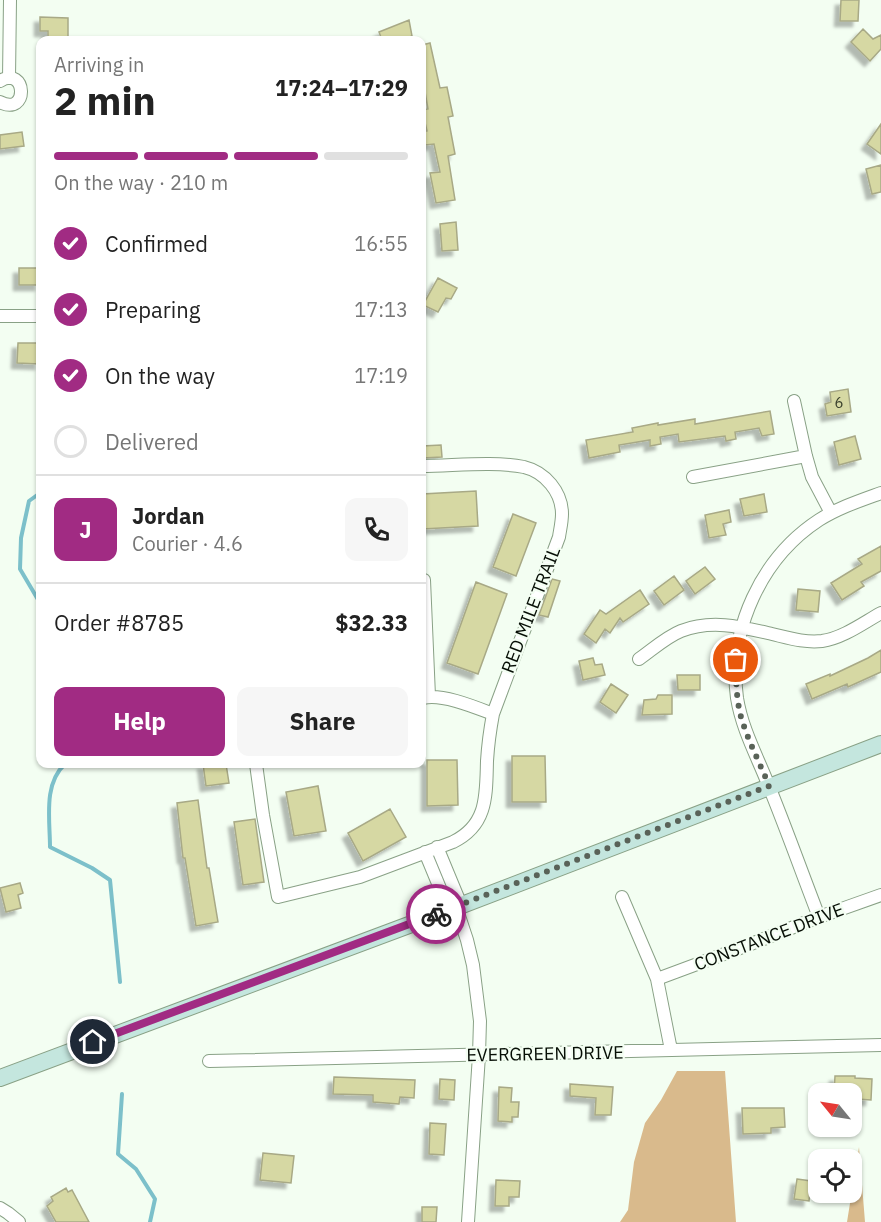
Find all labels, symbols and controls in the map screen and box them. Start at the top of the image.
text: Arriving in [54,51,144,78]
text: 17:24–17:29 [275,73,408,102]
text: 2 min [54,75,156,126]
text: On the way · 210 m [54,169,228,196]
icon: check [54,227,87,260]
text: Confirmed [105,229,208,258]
text: 16:55 [354,230,408,257]
icon: check [54,293,87,326]
text: Preparing [105,295,200,324]
text: 17:13 [354,296,408,323]
icon: check [54,359,87,392]
text: On the way [105,361,215,390]
text: 17:19 [354,362,408,389]
house number: 6 [834,393,844,412]
text: Delivered [105,427,199,456]
button: phone [345,498,408,561]
text: Jordan [132,501,205,530]
text: J [79,515,92,544]
text: Courier · 4.6 [132,530,243,557]
street label: RED MILE TRAIL [496,543,565,676]
text: Order #8785 [54,608,184,637]
text: $32.33 [335,608,408,637]
pin [710,634,761,685]
icon: bag [719,643,752,676]
button: Help [54,687,225,756]
button: Share [237,687,408,756]
courier [406,884,466,944]
street label: CONSTANCE DRIVE [691,897,847,976]
icon: bike [420,898,453,931]
pin [67,1016,118,1067]
icon: home [76,1025,109,1058]
street label: EVERGREEN DRIVE [466,1041,624,1066]
north arrow [808,1083,862,1137]
map controls [808,1083,862,1203]
button: locate [808,1149,862,1203]

